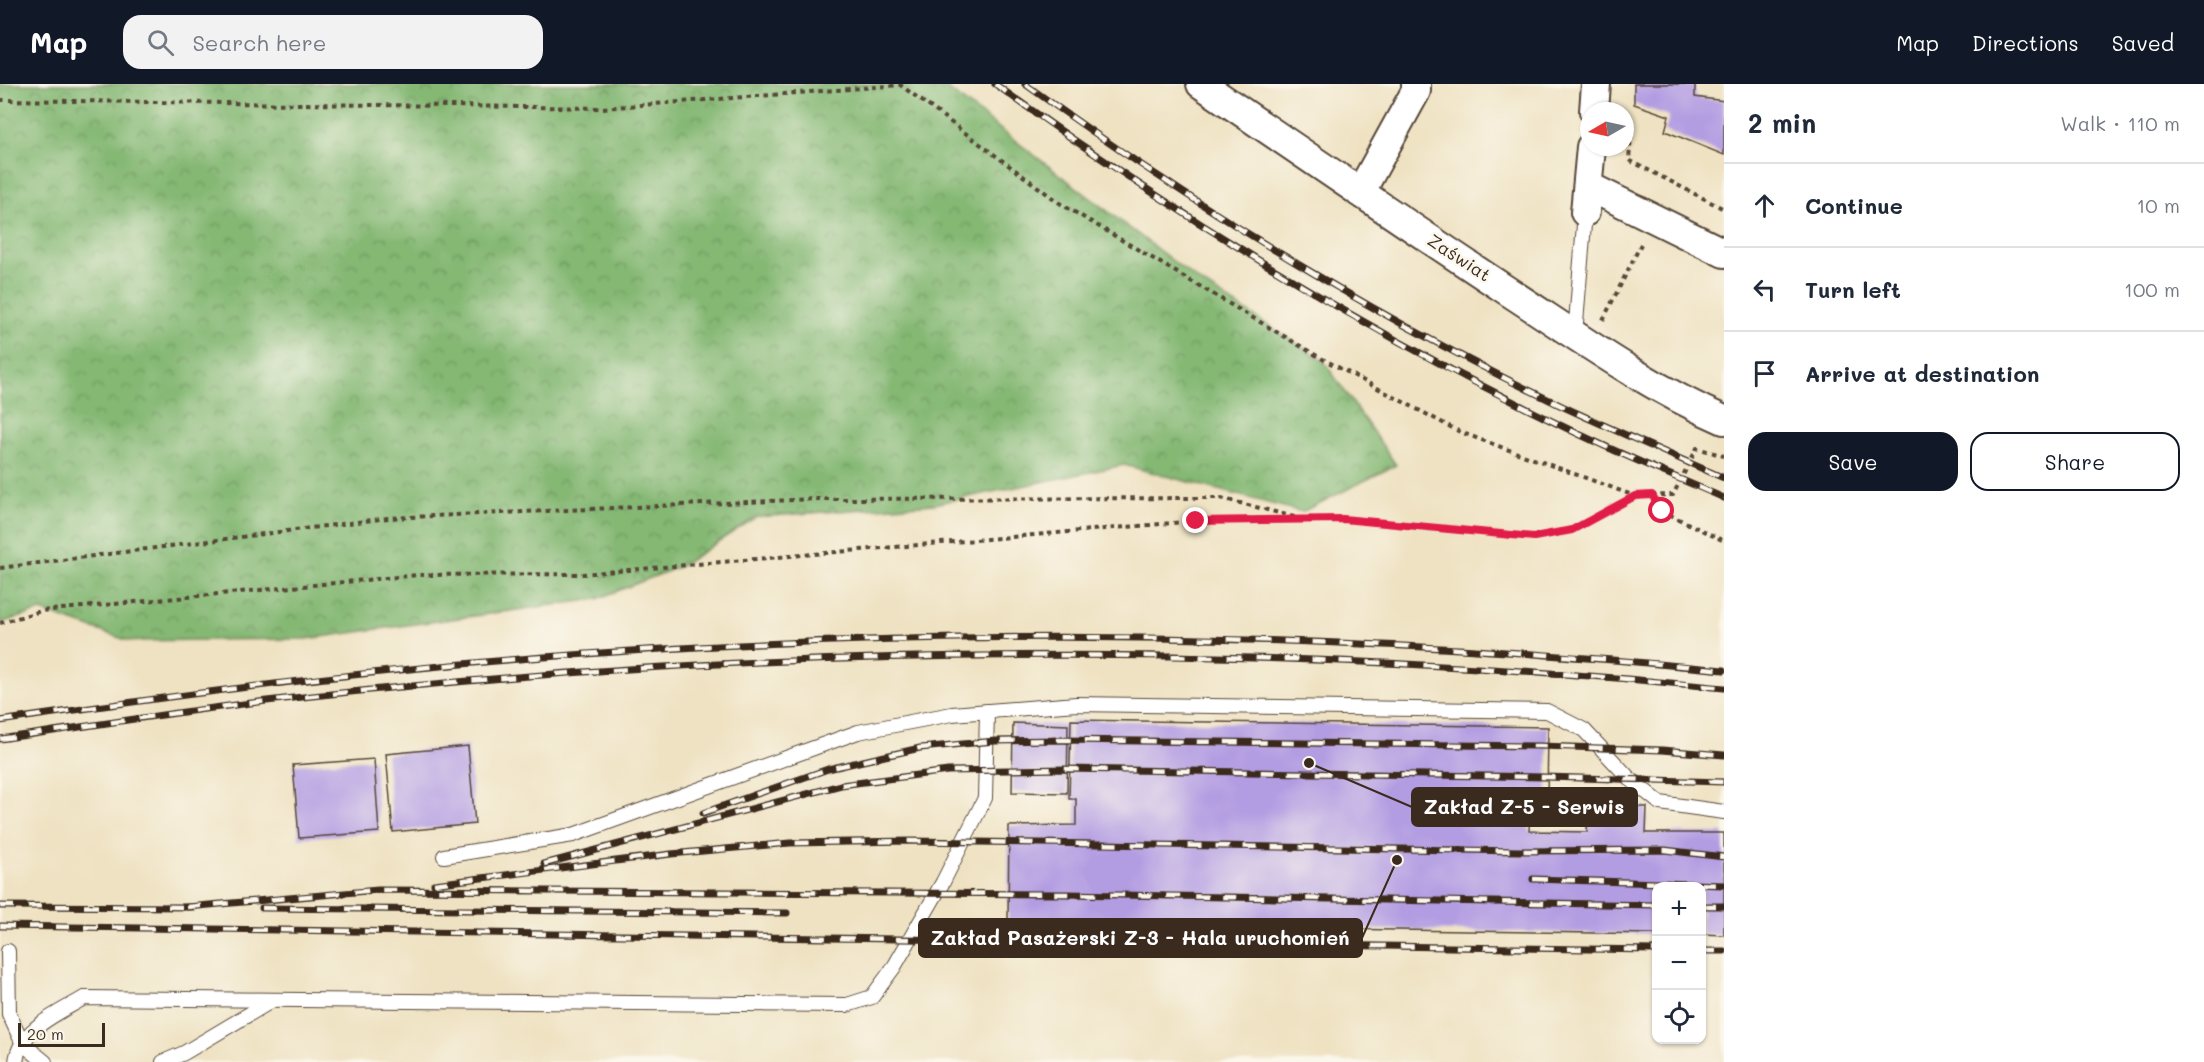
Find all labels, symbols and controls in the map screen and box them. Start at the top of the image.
search box [123,15,543,69]
text: Map [30,24,87,60]
icon: search [144,26,177,59]
text: Search here [192,28,326,57]
text: Map [1896,29,1939,56]
text: Directions [1972,29,2079,56]
text: Saved [2112,29,2174,56]
north arrow [1580,102,1634,156]
text: 2 min [1748,106,1816,140]
text: Walk · 110 m [2060,110,2180,136]
icon: ahead [1748,189,1781,222]
text: Continue [1805,191,1903,220]
text: 10 m [2136,192,2180,218]
street label: Zaświat [1423,228,1496,286]
icon: left [1748,273,1781,306]
text: Turn left [1805,275,1901,304]
text: 100 m [2124,276,2180,302]
icon: arrive [1748,357,1781,390]
text: Arrive at destination [1805,359,2040,388]
button: Save [1748,432,1958,491]
button: Share [1970,432,2180,491]
route start [1648,497,1674,523]
route end [1182,507,1208,533]
callout: Zakład Z-5 - Serwis [1412,788,1637,826]
text: Zakład Z-5 - Serwis [1424,793,1624,819]
map controls [1652,882,1706,1044]
button: + [1652,882,1706,936]
callout: Zakład Pasażerski Z-3 - Hala uruchomień [919,919,1362,957]
text: Zakład Pasażerski Z-3 - Hala uruchomień [930,924,1350,950]
button: − [1652,936,1706,990]
button: locate [1652,990,1706,1044]
scale bar [18,1020,105,1048]
text: 20 m [27,1023,64,1044]

